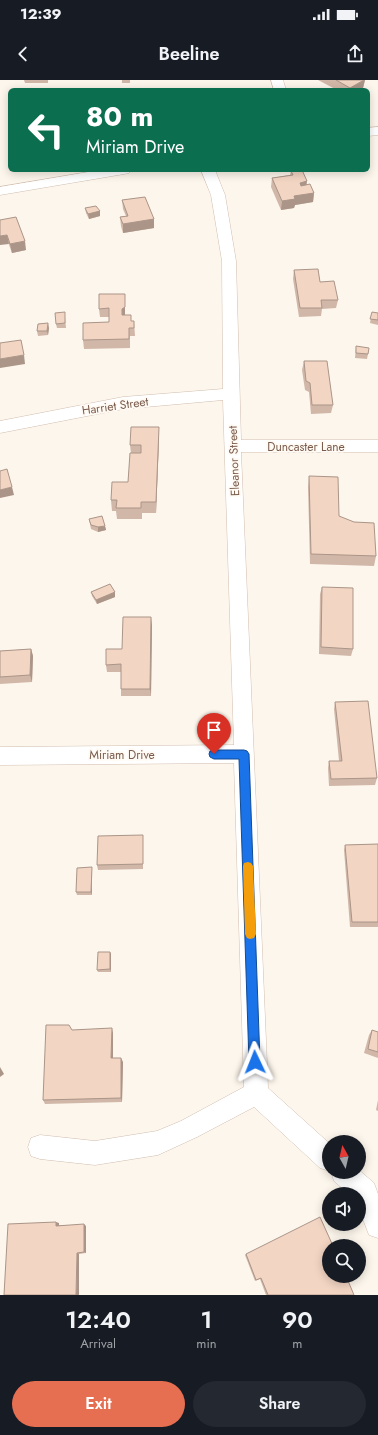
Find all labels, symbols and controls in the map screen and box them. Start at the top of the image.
text: 12:39 [20,3,62,25]
text: Beeline [159,41,219,67]
icon: back [12,43,34,65]
icon: share [344,43,366,65]
text: 80 m [86,96,153,137]
icon: left [20,104,72,156]
text: Miriam Drive [86,134,184,160]
street label: Harriet Street [81,392,150,420]
street label: Eleanor Street [224,425,244,497]
street label: Duncaster Lane [267,438,345,456]
pin [197,713,231,754]
icon: arrive [203,719,225,741]
street label: Miriam Drive [89,746,155,764]
position arrow [234,1041,276,1083]
north arrow [322,1135,366,1179]
map controls [322,1135,366,1283]
button: sound [322,1187,366,1231]
button: search [322,1239,366,1283]
text: 12:40 [65,1302,131,1337]
text: 1 [201,1302,212,1337]
text: 90 [282,1302,313,1337]
text: Arrival [80,1334,116,1353]
text: min [196,1334,217,1353]
text: m [292,1334,302,1353]
button: Exit [12,1381,185,1427]
button: Share [193,1381,366,1427]

